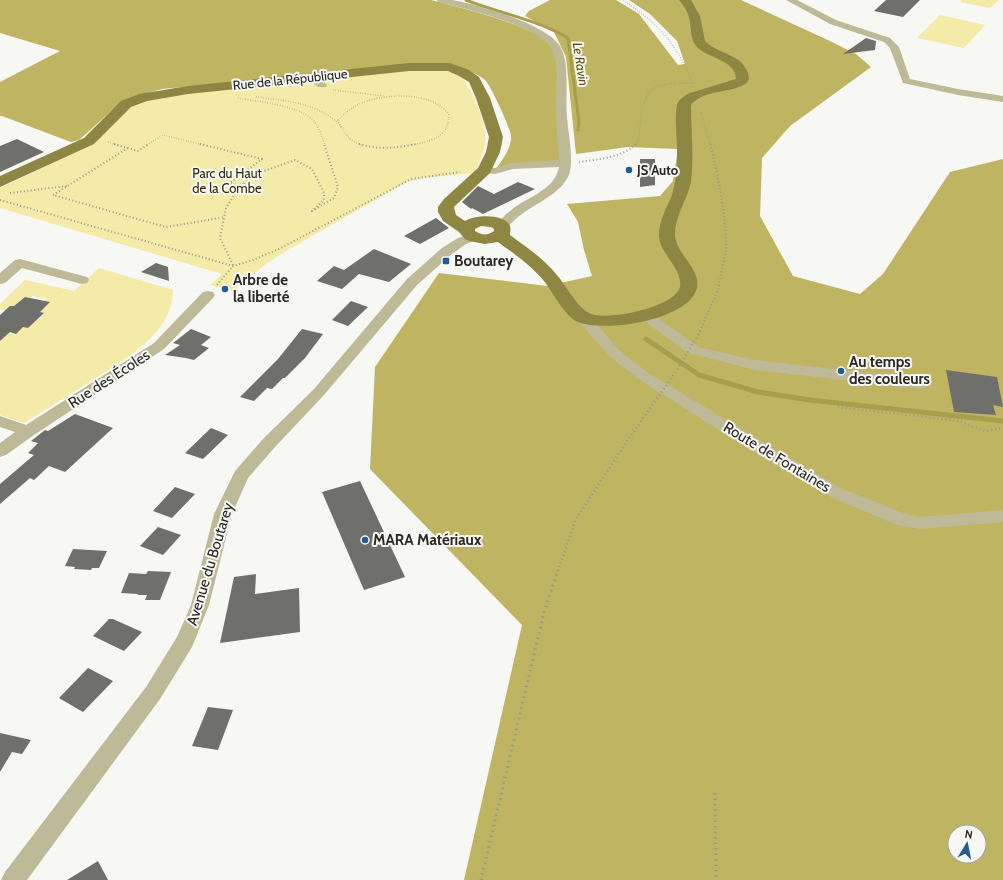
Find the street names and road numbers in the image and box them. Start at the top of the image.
street label: Rue de la République [232,65,348,93]
street label: Rue des Écoles [64,345,153,412]
street label: Route de Fontaines [720,418,834,496]
street label: Avenue du Boutarey [183,500,237,628]

